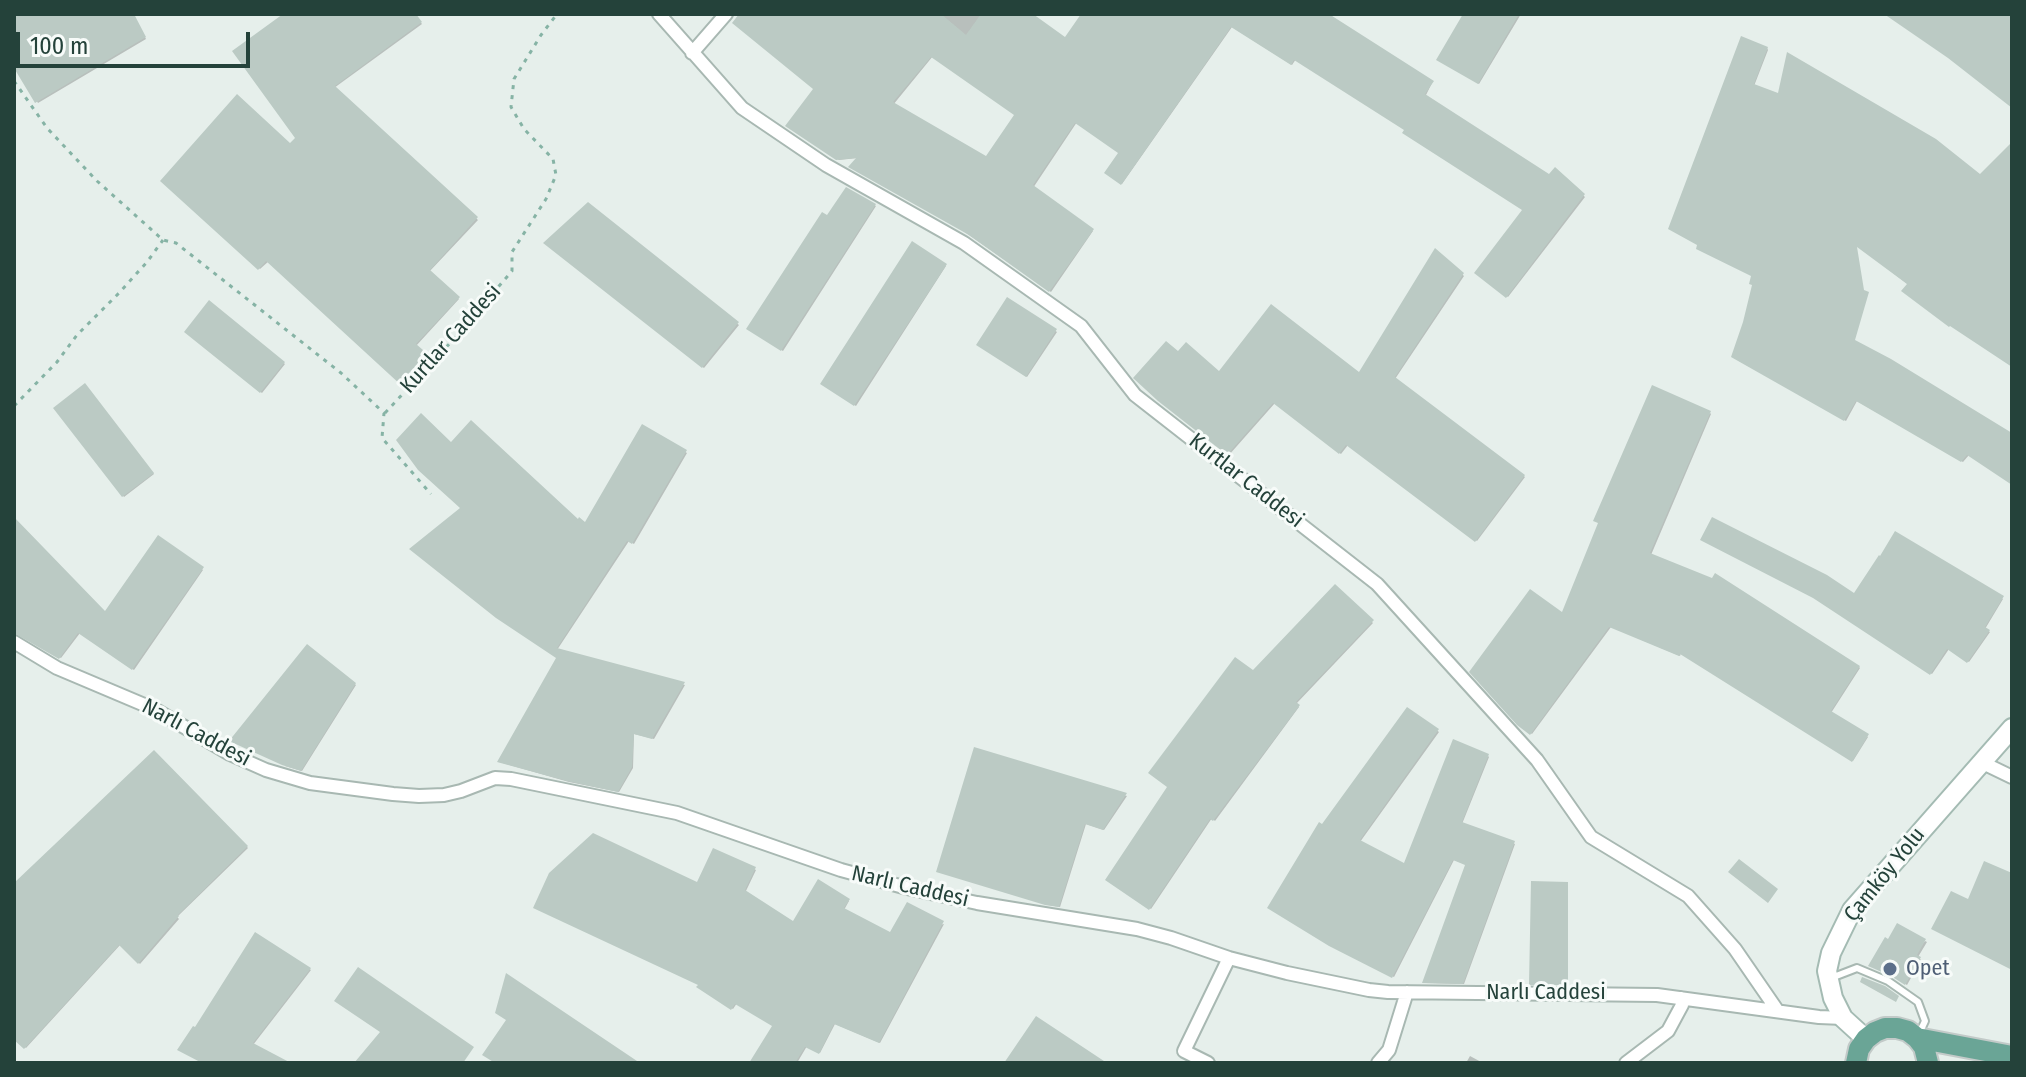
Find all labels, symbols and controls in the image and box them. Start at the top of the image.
scale bar [20,16,254,66]
text: 100 m [30,32,88,60]
street label: Kurtlar Caddesi [395,279,507,399]
street label: Kurtlar Caddesi [1183,428,1309,534]
street label: Narlı Caddesi [137,693,255,773]
street label: Çamköy Yolu [1839,823,1931,927]
street label: Narlı Caddesi [849,861,971,913]
place label: Opet [1906,956,1950,982]
marker: Opet [1881,960,1899,978]
street label: Narlı Caddesi [1486,980,1606,1006]

